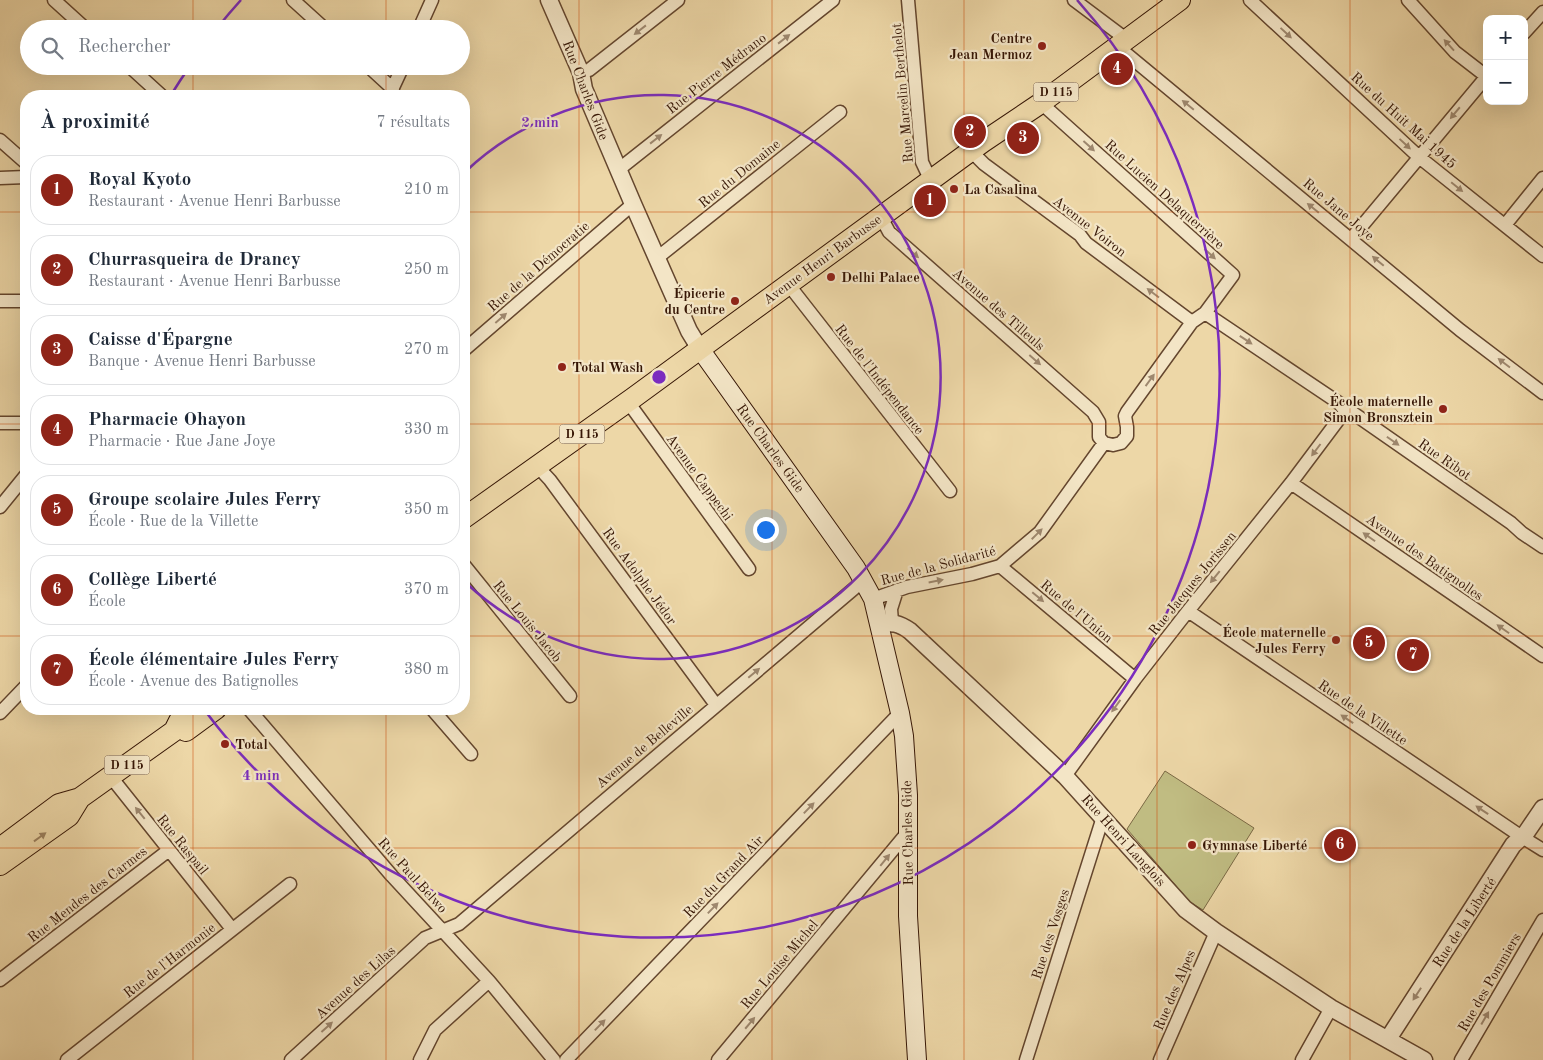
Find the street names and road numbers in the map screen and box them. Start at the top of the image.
street label: Rue Marcelin Berthelot [890,22,916,163]
street label: Rue Pierre Médrano [664,31,769,117]
street label: Rue Charles Gide [560,39,610,142]
street label: Rue du Huit Mai 1945 [1348,70,1459,172]
road number: D 115 [1034,82,1078,101]
street label: Rue du Domaine [696,137,783,211]
street label: Rue Lucien Delaquerrière [1102,138,1227,252]
street label: Rue Jane Joye [1300,176,1377,243]
street label: Avenue Voiron [1050,194,1129,260]
street label: Avenue Henri Barbusse [761,212,884,307]
street label: Rue de la Démocratie [485,219,592,315]
street label: Avenue des Tilleuls [950,266,1047,353]
street label: Rue de l'Indépendance [832,322,926,437]
street label: Rue Charles Gide [734,402,807,495]
road number: D 115 [560,424,604,444]
street label: Avenue Cappechi [663,432,735,524]
street label: Rue Ribot [1416,437,1473,483]
street label: Avenue des Batignolles [1363,512,1486,604]
street label: Rue Adolphe Jédor [599,526,679,628]
street label: Rue Jacques Jorissen [1147,529,1239,638]
street label: Rue de la Solidarité [879,544,997,588]
street label: Rue Louis Jacob [490,578,564,665]
street label: Rue de l'Union [1038,578,1115,646]
street label: Rue de la Villette [1315,678,1410,748]
street label: Avenue de Belleville [594,702,696,791]
road number: D 115 [104,756,150,774]
street label: Rue Charles Gide [900,780,916,886]
street label: Rue Henri Langlois [1078,792,1168,889]
street label: Rue Raspail [154,812,211,877]
street label: Rue du Grand Air [681,833,767,921]
street label: Rue Paul Belwo [375,835,450,916]
street label: Rue Mendes des Carmes [25,844,150,945]
street label: Rue de la Liberté [1431,875,1499,970]
street label: Rue des Vosges [1030,887,1072,981]
street label: Rue Louise Michel [739,917,821,1012]
street label: Rue de l'Harmonie [121,921,218,1001]
street label: Rue des Pommiers [1456,931,1524,1034]
street label: Avenue des Lilas [313,943,398,1022]
street label: Rue des Alpes [1152,948,1198,1033]

